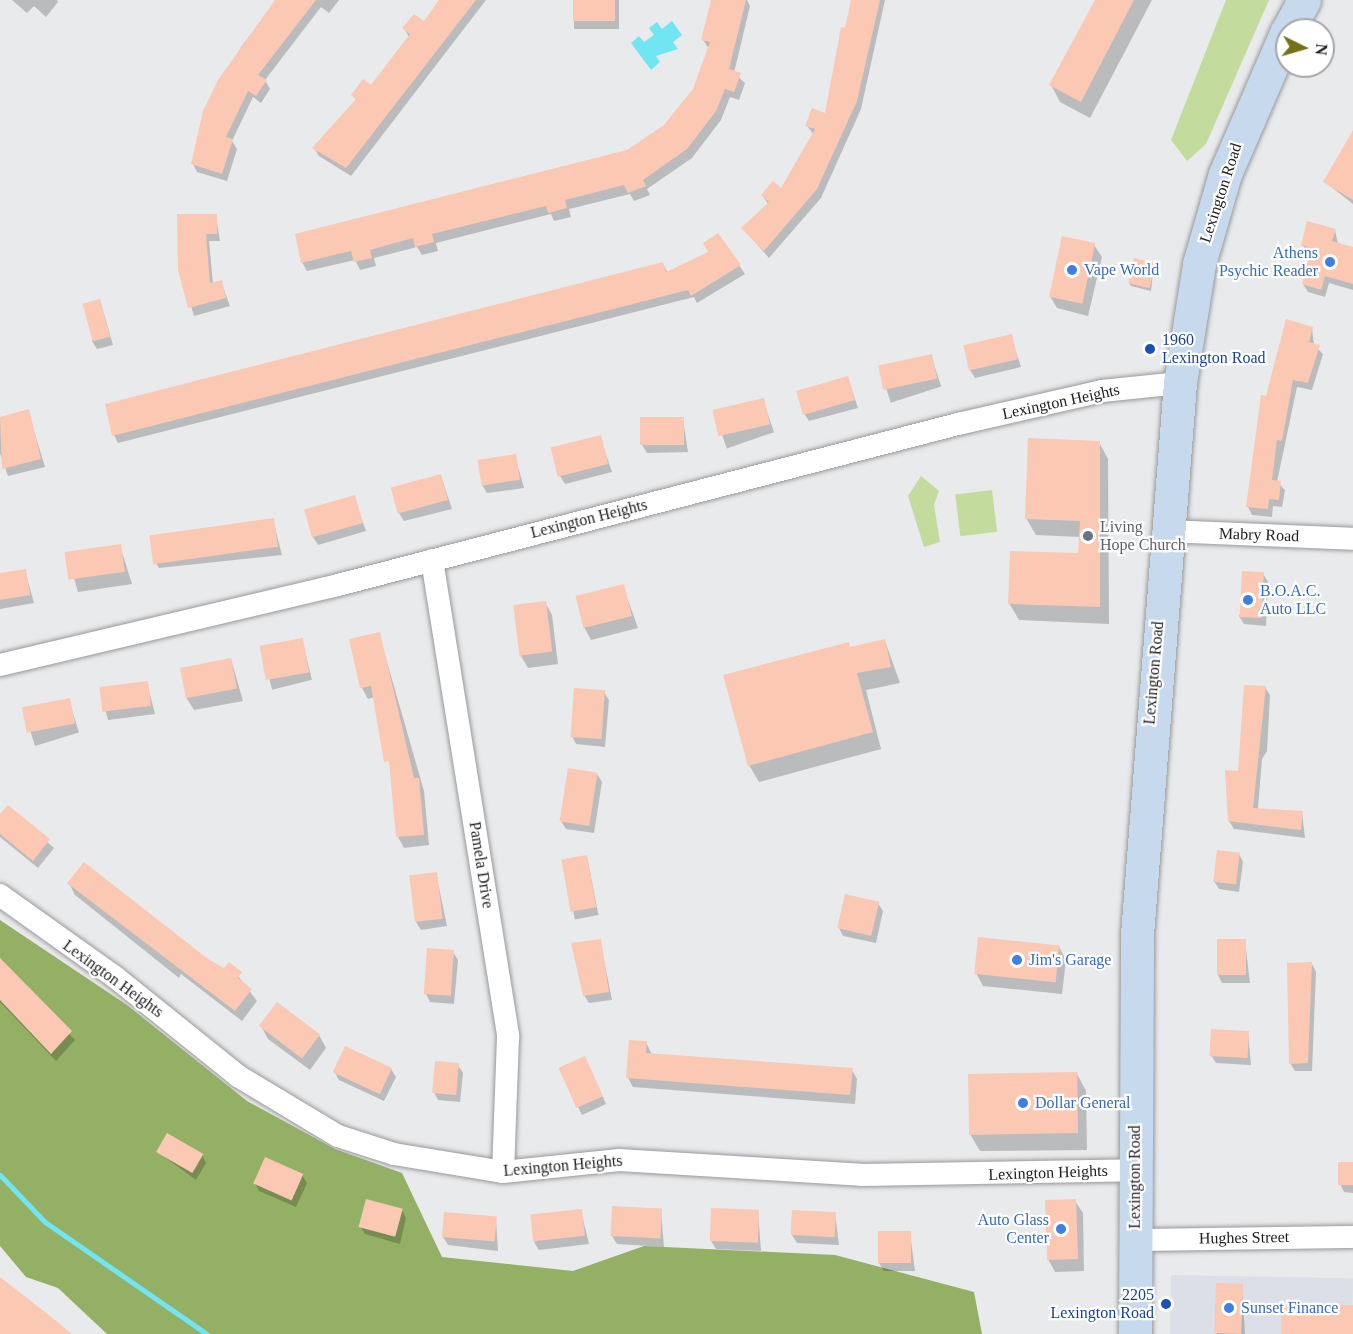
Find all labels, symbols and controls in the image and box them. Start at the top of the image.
north arrow [1275,18,1335,78]
text: N [1312,43,1330,56]
street label: Lexington Road [1196,141,1246,245]
place label: Athens Psychic Reader [1219,243,1318,281]
marker: Athens Psychic Reader [1323,255,1337,269]
place label: Vape World [1084,260,1160,280]
marker: Vape World [1065,263,1079,277]
place label: 1960 Lexington Road [1162,330,1266,368]
marker: 1960 Lexington Road [1143,342,1157,356]
street label: Lexington Heights [1001,380,1121,424]
street label: Lexington Heights [529,495,649,543]
place label: Living Hope Church [1100,517,1186,555]
street label: Mabry Road [1218,524,1300,546]
marker: Living Hope Church [1081,529,1095,543]
place label: B.O.A.C. Auto LLC [1260,581,1326,619]
marker: B.O.A.C. Auto LLC [1241,593,1255,607]
street label: Lexington Road [1140,621,1168,725]
street label: Pamela Drive [465,820,497,910]
street label: Lexington Heights [59,936,167,1022]
place label: Jim's Garage [1029,950,1111,970]
marker: Jim's Garage [1010,953,1024,967]
place label: Dollar General [1035,1093,1131,1113]
marker: Dollar General [1016,1096,1030,1110]
street label: Lexington Road [1125,1125,1145,1229]
street label: Lexington Heights [503,1151,623,1181]
street label: Lexington Heights [988,1161,1108,1185]
place label: Auto Glass Center [977,1210,1049,1248]
marker: Auto Glass Center [1054,1222,1068,1236]
street label: Hughes Street [1199,1228,1289,1248]
place label: 2205 Lexington Road [1050,1285,1154,1323]
marker: 2205 Lexington Road [1159,1297,1173,1311]
place label: Sunset Finance [1241,1298,1338,1318]
marker: Sunset Finance [1222,1301,1236,1315]

